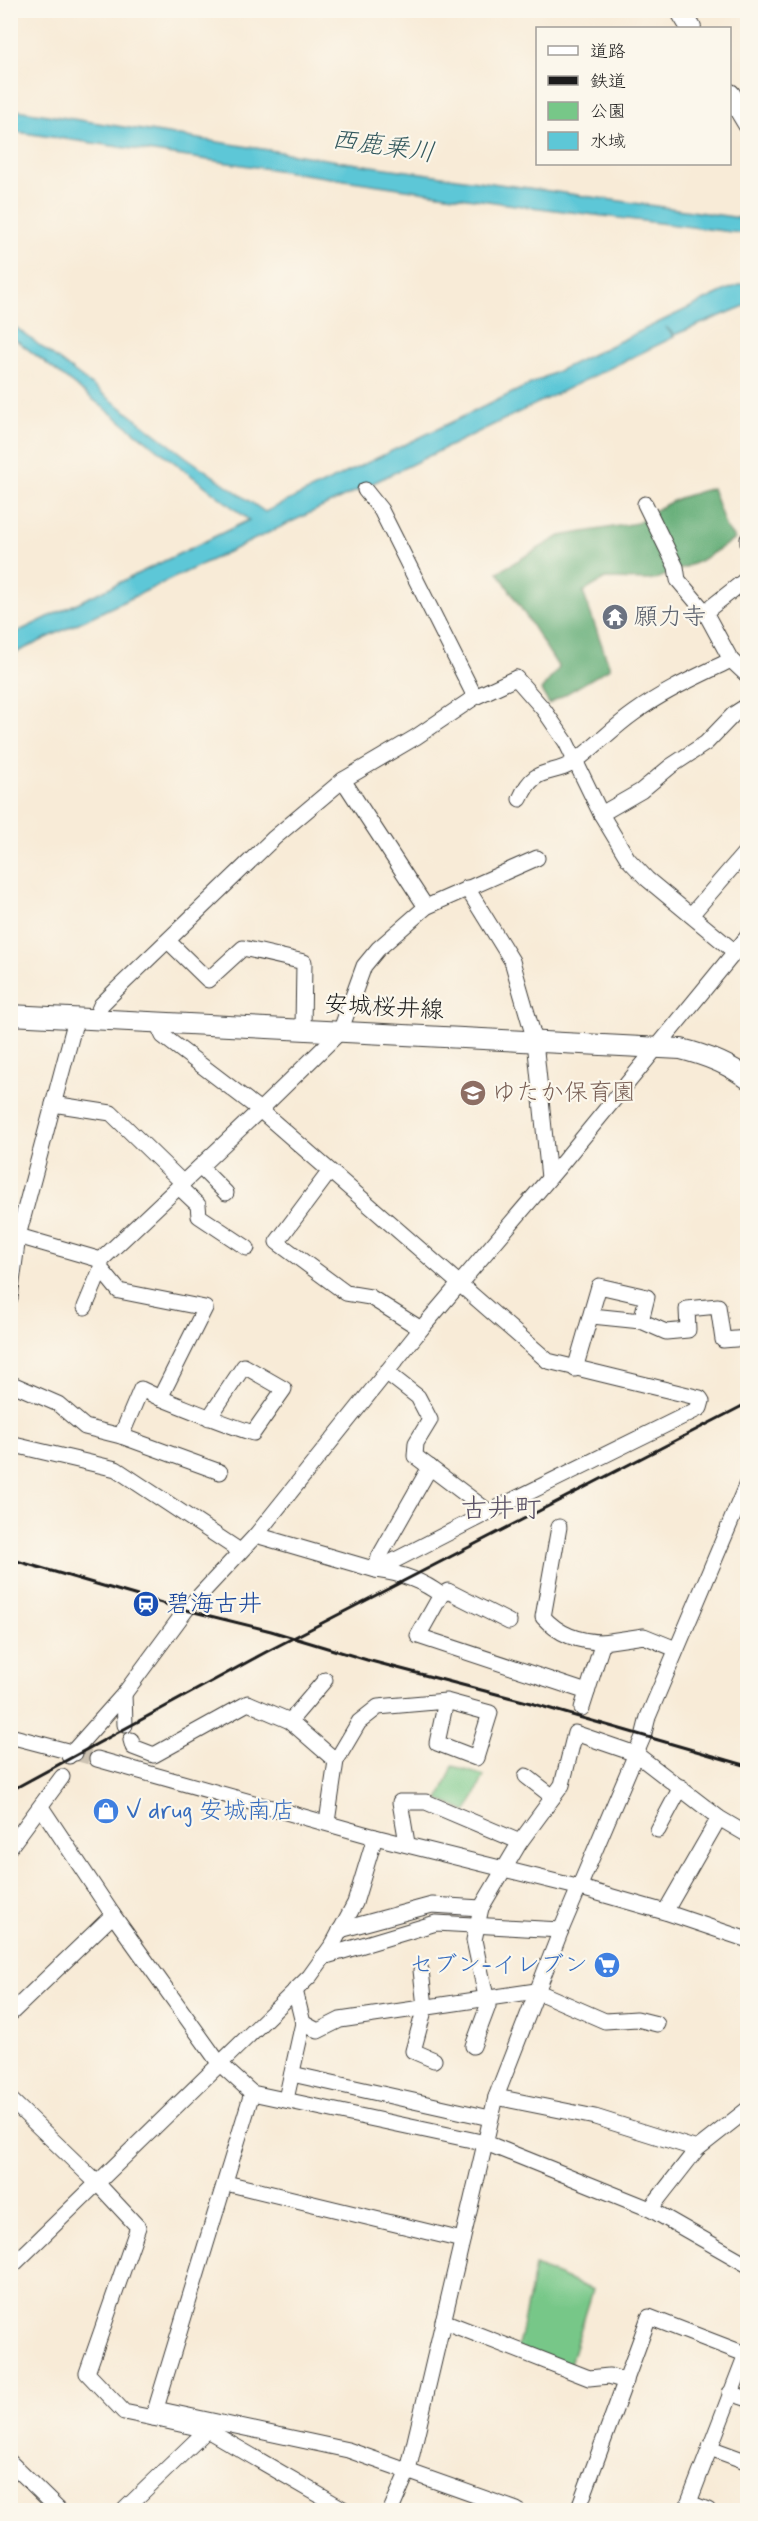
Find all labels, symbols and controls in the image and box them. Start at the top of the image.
legend [536,27,731,165]
text: 道路 [590,40,626,64]
text: 鉄道 [590,70,626,94]
text: 公園 [590,100,626,124]
water label: 西鹿乗川 [329,123,437,171]
text: 水域 [590,130,626,154]
temple icon: 願力寺 [600,602,630,632]
place label: 願力寺 [634,602,706,633]
street label: 安城桜井線 [323,989,445,1027]
school or university icon: ゆたか保育園 [458,1078,488,1108]
place label: ゆたか保育園 [492,1078,636,1109]
district label: 古井町 [461,1492,542,1527]
station icon: 碧海古井 [131,1589,161,1619]
place label: 碧海古井 [166,1589,262,1620]
shop icon: V drug 安城南店 [91,1796,121,1826]
place label: V drug 安城南店 [126,1796,295,1827]
place label: セブン-イレブン [409,1950,588,1981]
supermarket icon: セブン-イレブン [592,1950,622,1980]

